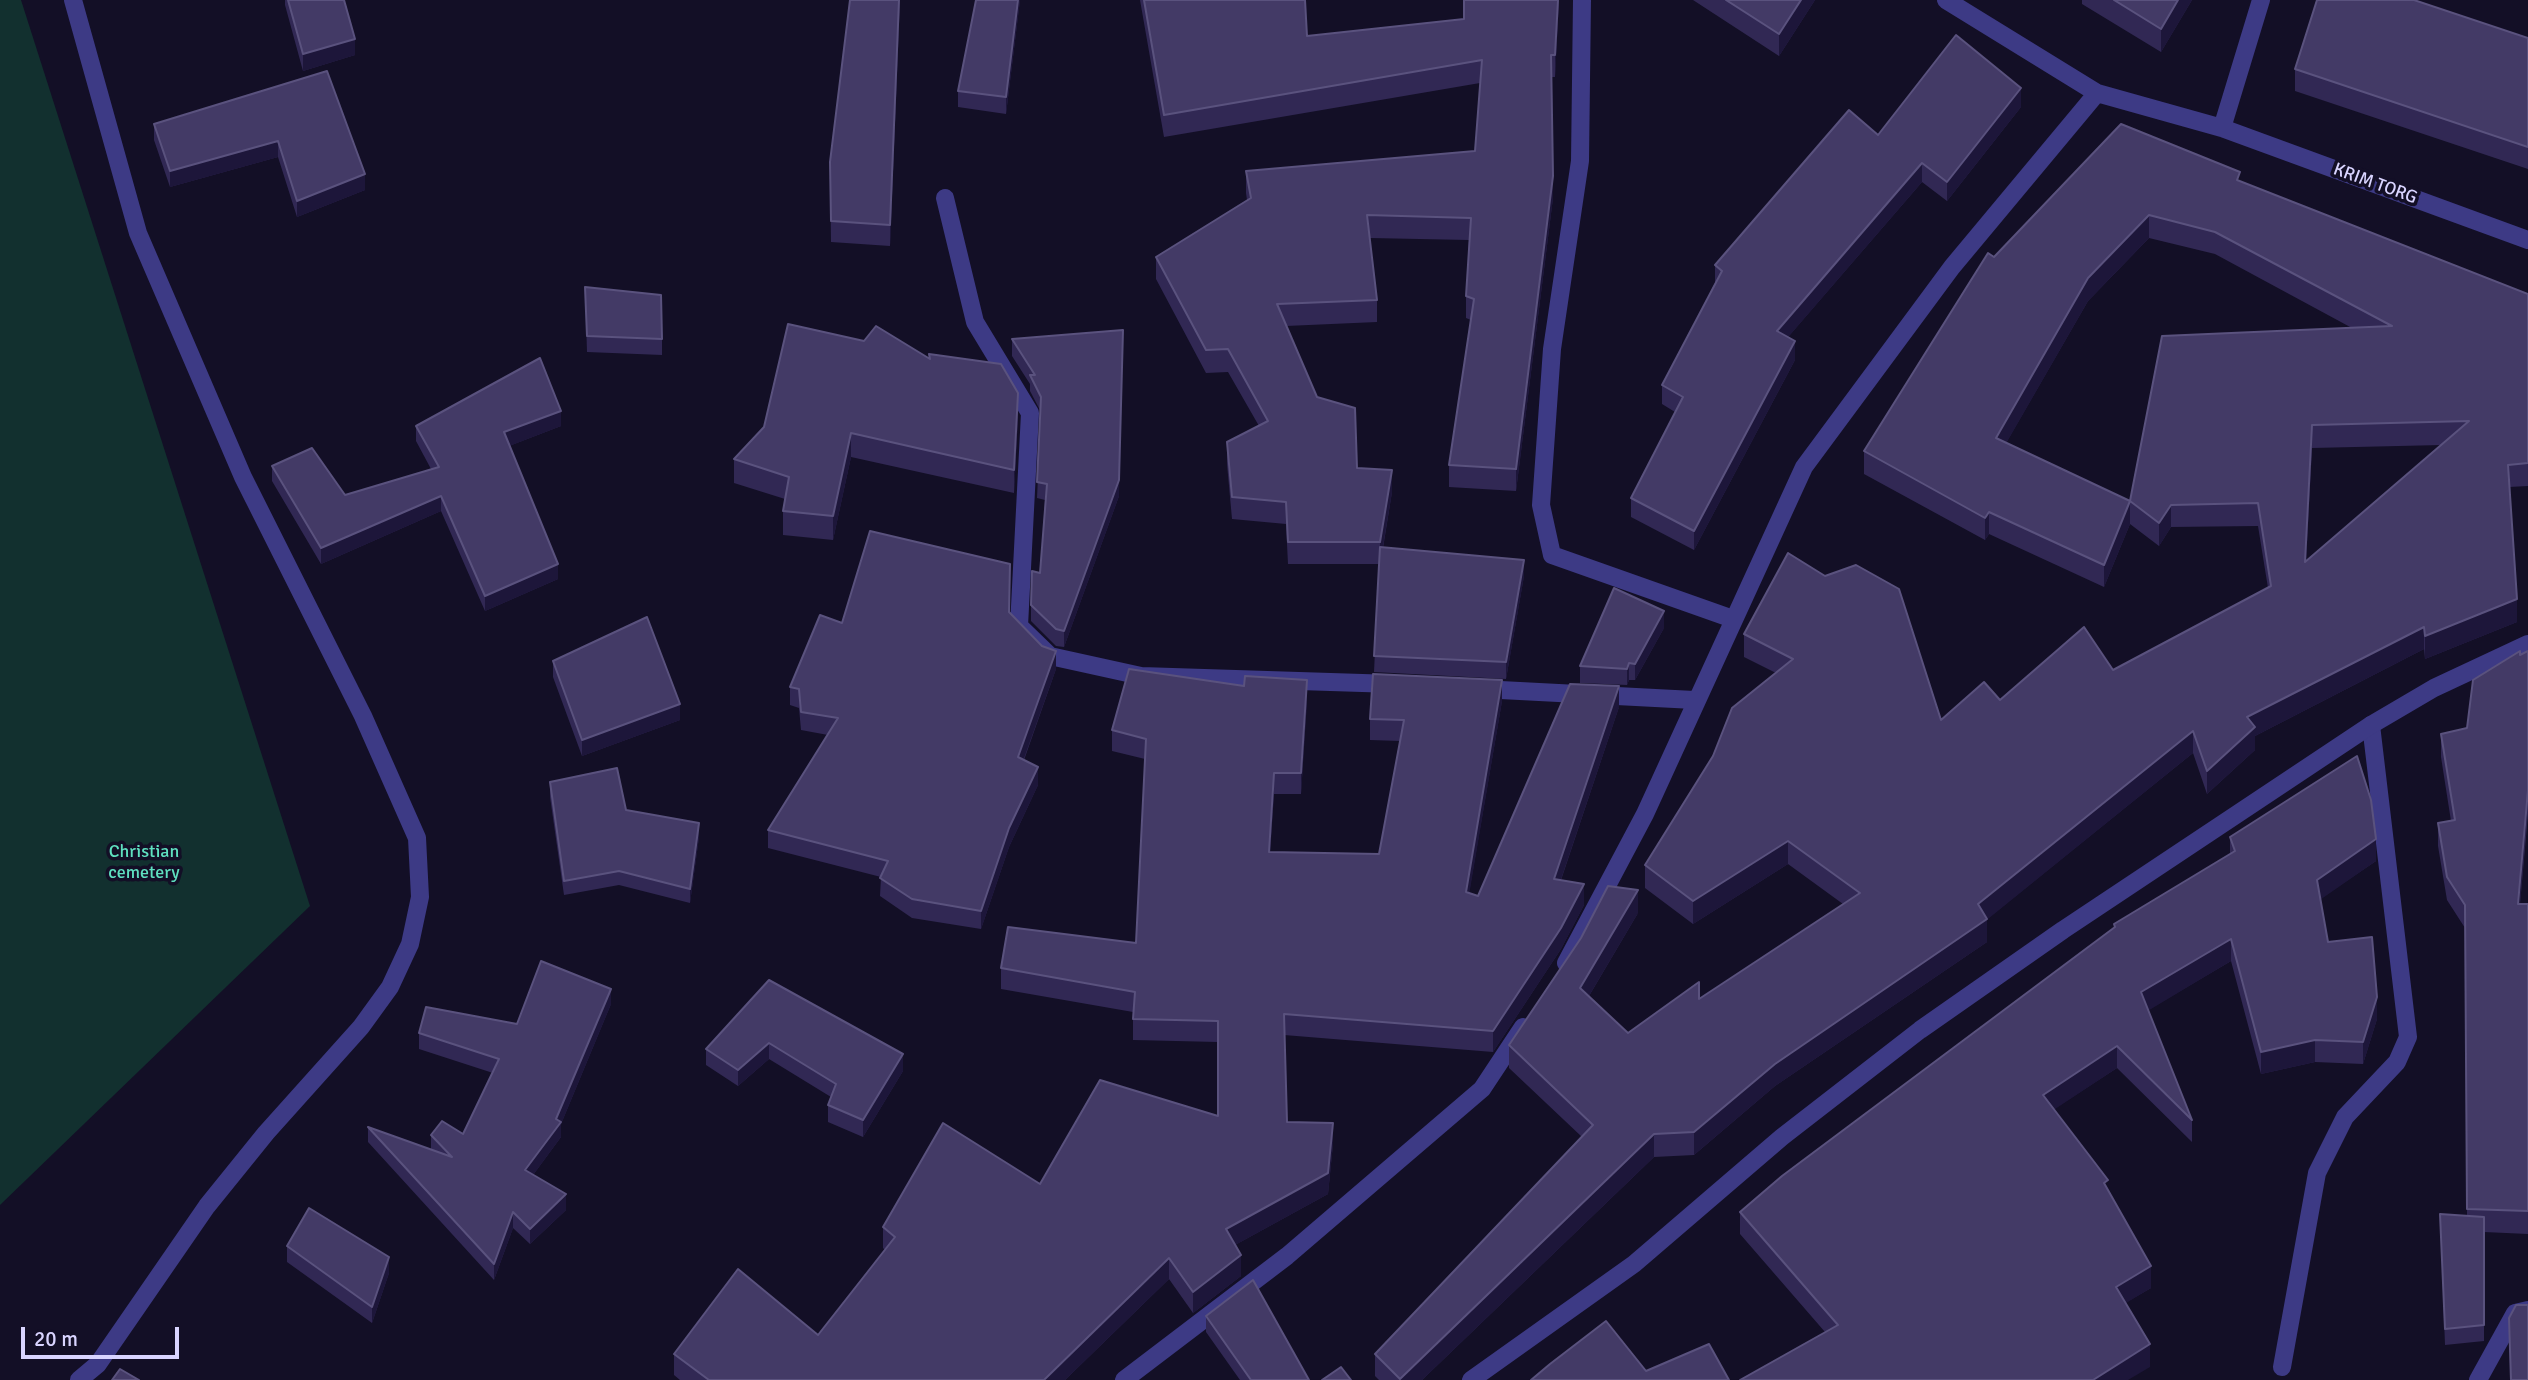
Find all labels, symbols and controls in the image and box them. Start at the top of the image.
street label: KRIM TORG [2330,159,2420,209]
park label: Christian cemetery [108,841,180,884]
scale bar [24,1314,182,1358]
text: 20 m [34,1326,78,1352]

